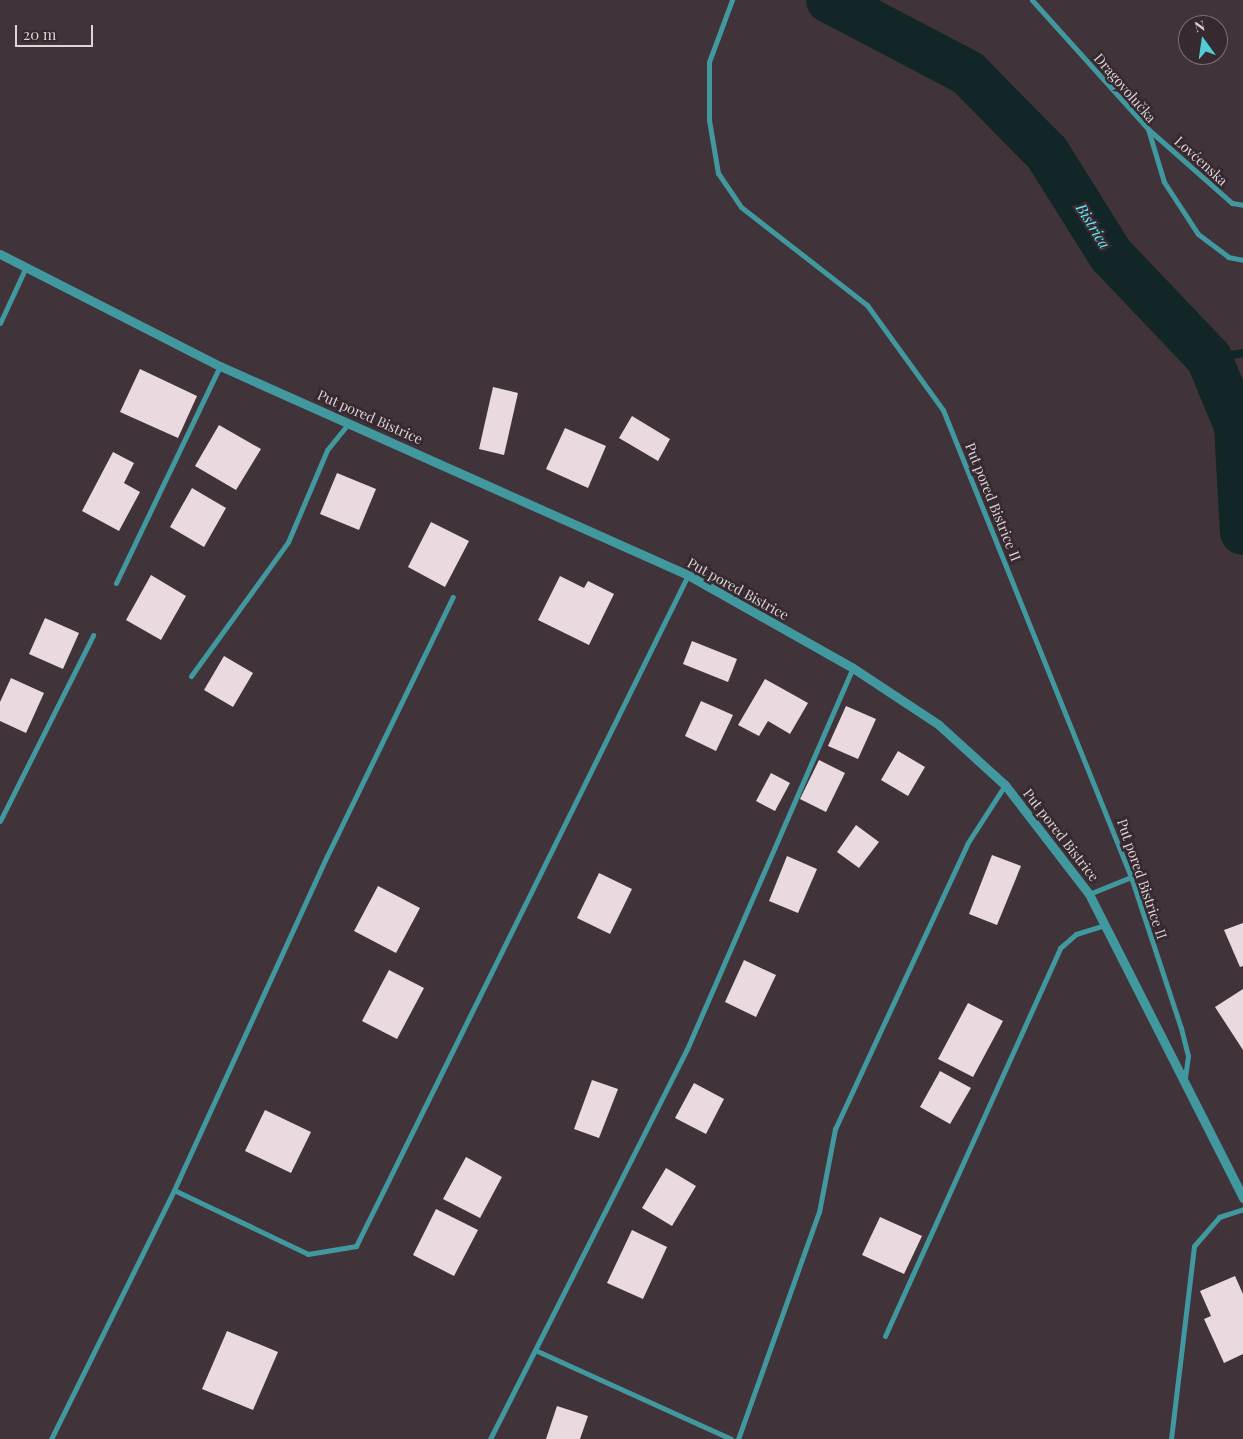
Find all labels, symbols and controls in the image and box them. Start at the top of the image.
scale bar [18,15,95,47]
north arrow [1178,15,1228,65]
text: N [1192,15,1207,36]
text: 20 m [23,24,56,44]
street label: Dragovolučka [1090,50,1160,126]
street label: Lovćenska [1171,133,1231,189]
water label: Bistrica [1072,200,1114,252]
street label: Put pored Bistrice [315,386,425,448]
street label: Put pored Bistrice II [962,440,1024,564]
street label: Put pored Bistrice [684,554,792,624]
street label: Put pored Bistrice [1019,785,1103,885]
street label: Put pored Bistrice II [1113,817,1171,941]

